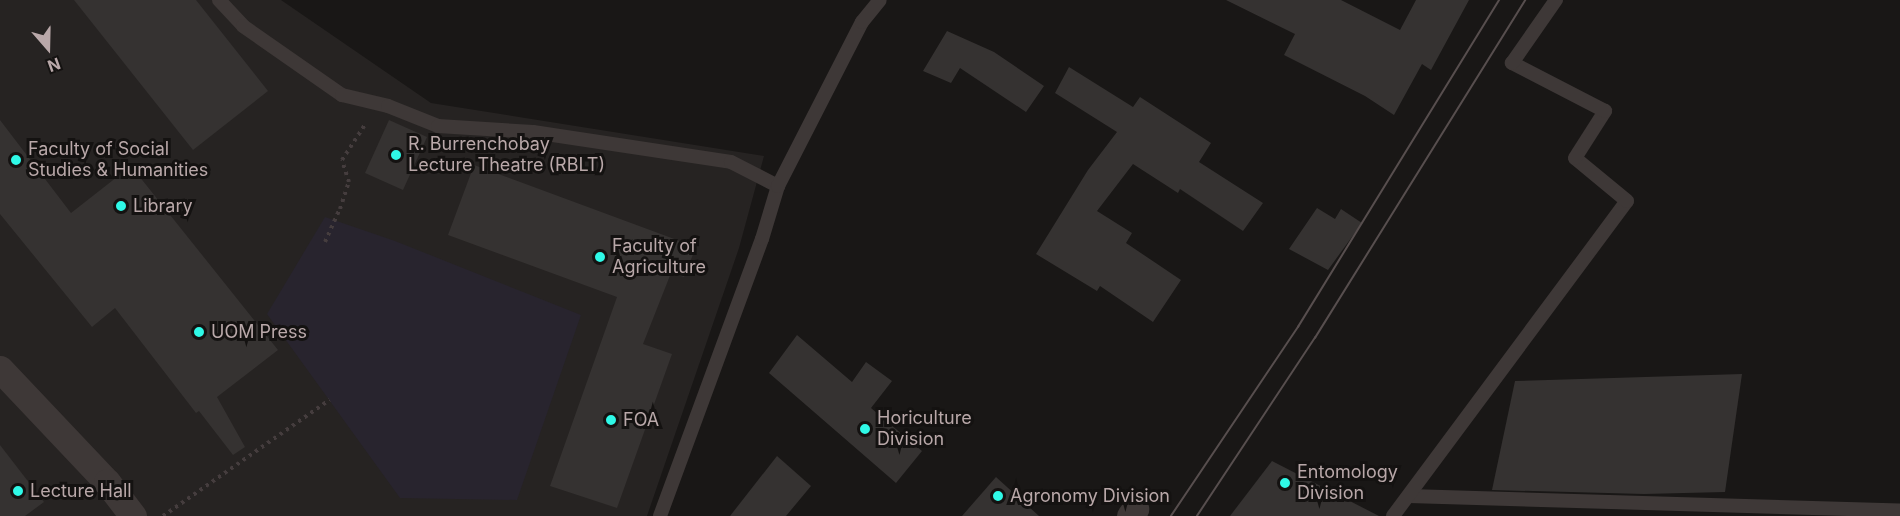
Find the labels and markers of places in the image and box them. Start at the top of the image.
place label: R. Burrenchobay Lecture Theatre (RBLT) [408,134,605,176]
place label: Faculty of Social Studies & Humanities [28,139,208,182]
marker: R. Burrenchobay Lecture Theatre (RBLT) [389,148,403,162]
marker: Faculty of Social Studies & Humanities [9,153,23,167]
place label: Library [133,195,193,217]
marker: Library [114,199,128,213]
place label: Faculty of Agriculture [612,236,706,278]
marker: Faculty of Agriculture [593,250,607,264]
place label: UOM Press [211,321,307,343]
marker: UOM Press [192,325,206,339]
place label: Horiculture Division [877,408,972,450]
place label: FOA [623,409,659,431]
marker: FOA [604,413,618,427]
marker: Horiculture Division [858,422,872,436]
place label: Entomology Division [1297,462,1398,504]
marker: Entomology Division [1278,476,1292,490]
place label: Lecture Hall [30,480,132,502]
marker: Lecture Hall [11,484,25,498]
place label: Agronomy Division [1010,485,1170,507]
marker: Agronomy Division [991,489,1005,503]

